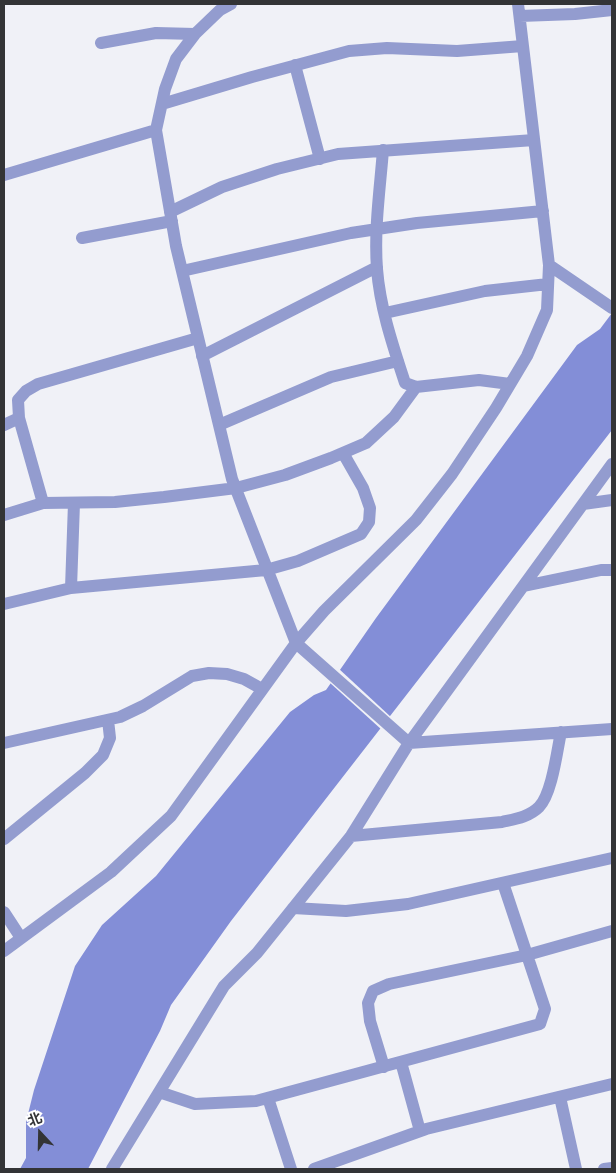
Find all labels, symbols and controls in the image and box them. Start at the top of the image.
text: 北 [25,1107,44,1130]
north arrow [15,1108,65,1158]

